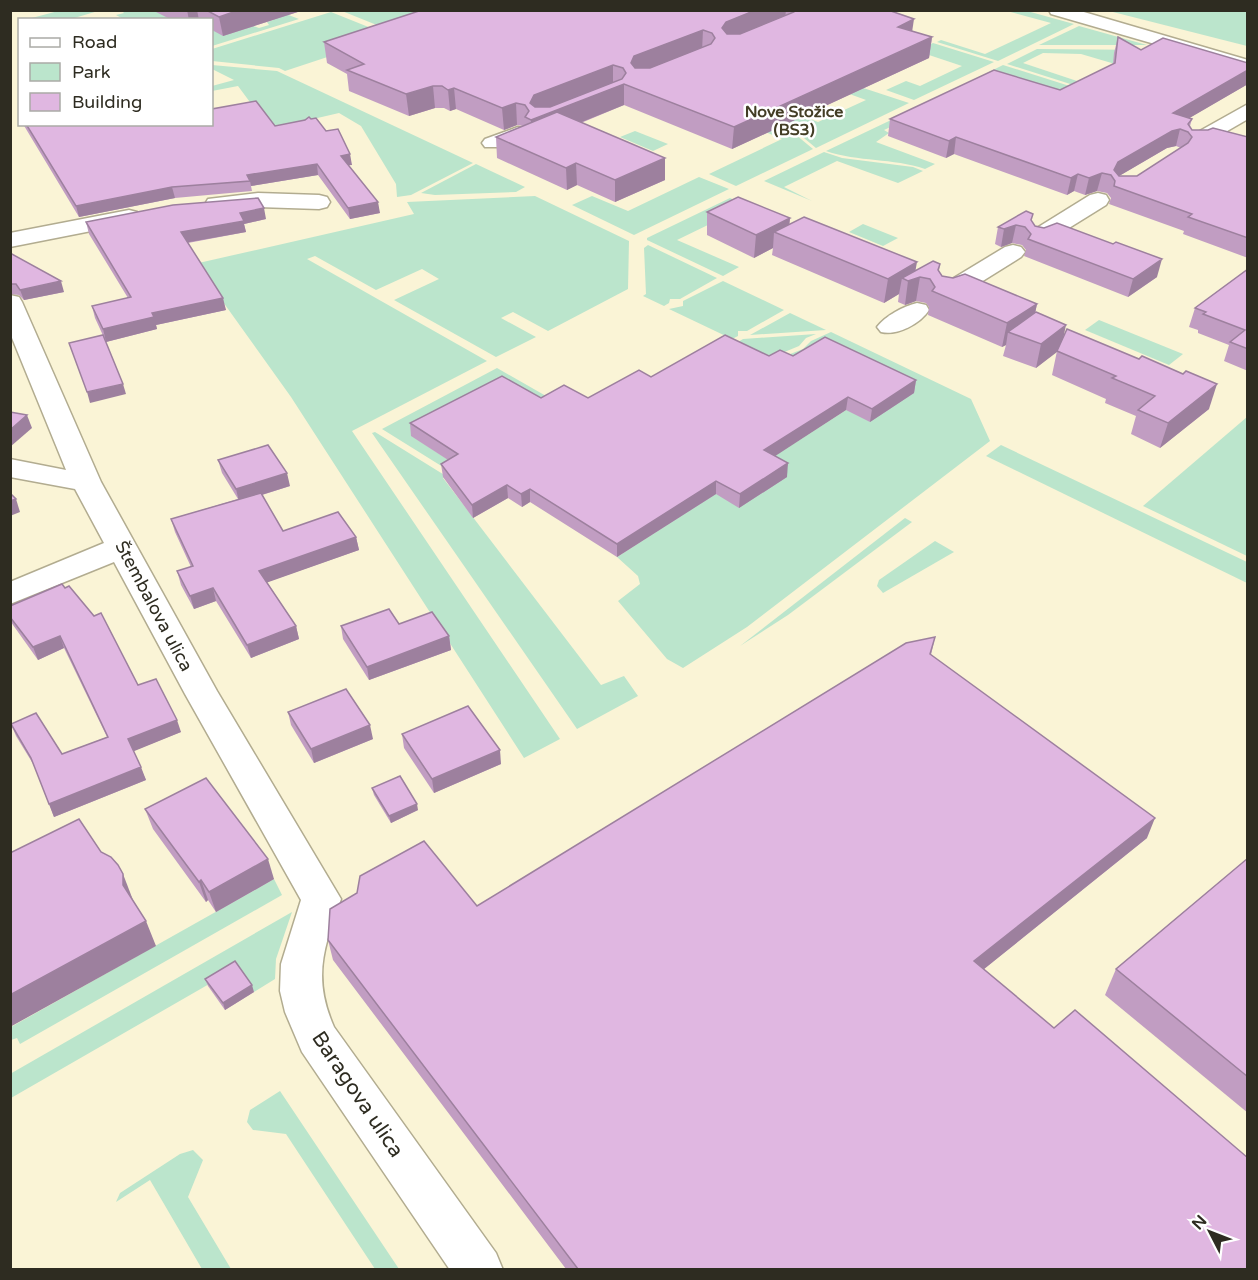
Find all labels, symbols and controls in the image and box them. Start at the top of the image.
legend [18,18,213,126]
text: Road [72,31,117,53]
text: Park [72,61,111,83]
text: Building [72,91,142,113]
district label: Nove Stožice (BS3) [745,102,843,140]
street label: Štembalova ulica [110,537,198,675]
street label: Baragova ulica [306,1027,409,1162]
north arrow [1180,1202,1240,1262]
text: N [1188,1211,1211,1234]

